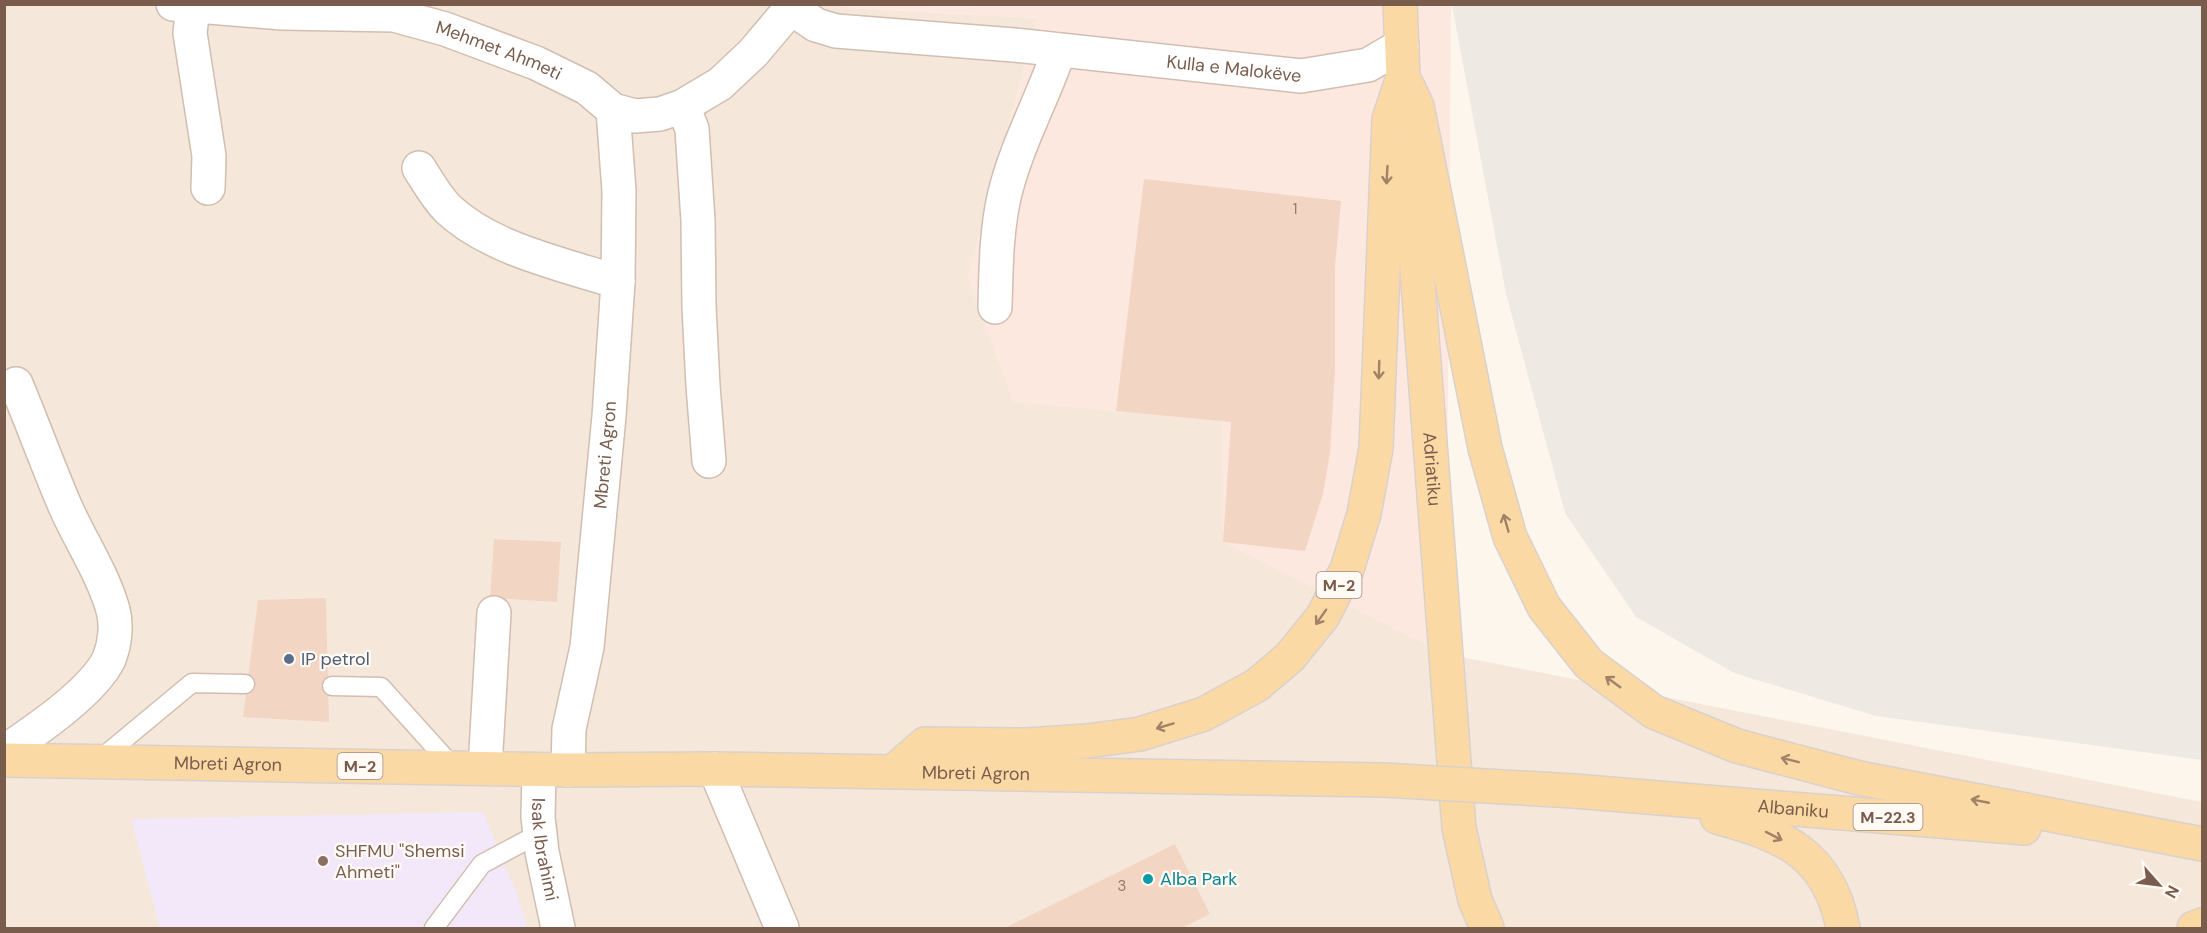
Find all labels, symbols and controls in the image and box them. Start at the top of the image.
street label: Mehmet Ahmeti [433,15,566,86]
street label: Kulla e Malokëve [1165,50,1303,88]
one-way arrow [1381,165,1392,185]
house number: 1 [1293,199,1297,219]
one-way arrow [1373,359,1384,379]
street label: Mbreti Agron [588,400,622,510]
street label: Adriatiku [1417,431,1447,507]
one-way arrow [1500,514,1511,533]
road number: M-2 [1316,572,1362,598]
one-way arrow [1315,609,1327,625]
place label: IP petrol [301,647,370,671]
marker: IP petrol [282,652,296,666]
one-way arrow [1606,676,1622,688]
one-way arrow [1156,722,1175,733]
street label: Mbreti Agron [174,751,282,777]
road number: M-2 [338,753,382,779]
one-way arrow [1781,753,1800,765]
street label: Mbreti Agron [922,760,1030,786]
street label: Albaniku [1757,794,1830,824]
one-way arrow [1971,795,1990,806]
street label: Isak Ibrahimi [526,798,564,903]
road number: M-22.3 [1854,804,1922,830]
one-way arrow [1764,830,1782,842]
place label: SHFMU "Shemsi Ahmeti" [335,839,465,884]
marker: SHFMU "Shemsi Ahmeti" [316,854,330,868]
north arrow [2129,855,2189,915]
place label: Alba Park [1160,867,1237,891]
marker: Alba Park [1141,872,1155,886]
house number: 3 [1118,876,1126,896]
text: N [2160,882,2184,902]

